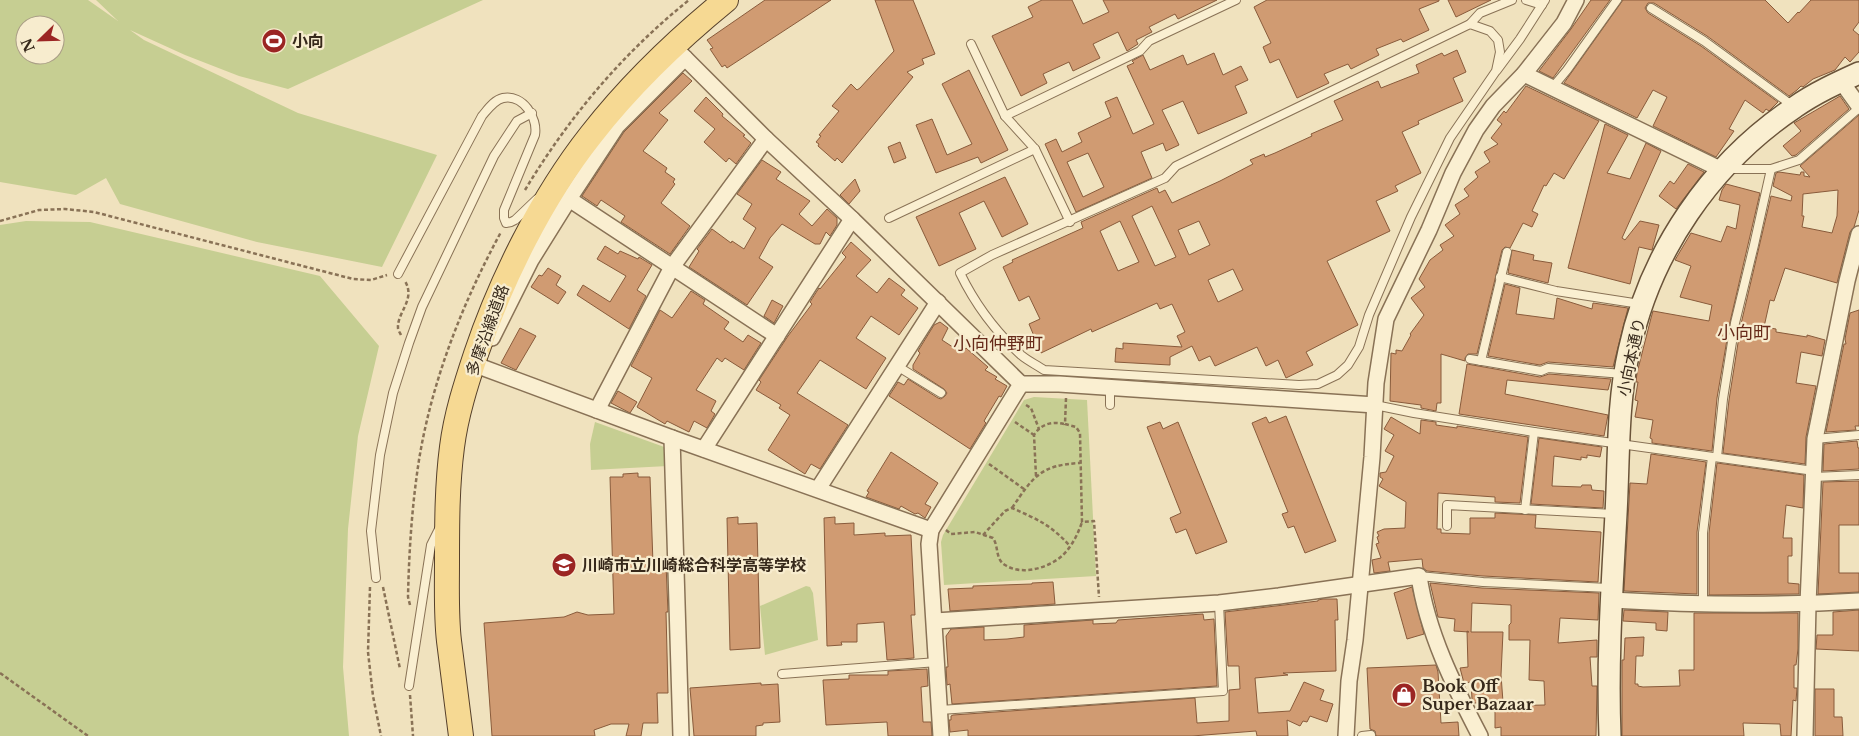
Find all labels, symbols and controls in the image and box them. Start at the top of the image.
north arrow [15,15,65,65]
sports icon: 小向 [261,28,287,54]
place label: 小向 [292,31,324,51]
text: N [17,36,39,55]
street label: 多摩沿線道路 [461,281,513,379]
street label: 小向本通り [1613,316,1649,398]
district label: 小向町 [1717,322,1771,344]
district label: 小向仲野町 [953,333,1043,355]
school or university icon: 川崎市立川崎総合科学高等学校 [551,552,577,578]
place label: 川崎市立川崎総合科学高等学校 [582,555,806,575]
place label: Book Off Super Bazaar [1422,676,1534,714]
shop icon: Book Off Super Bazaar [1391,682,1417,708]

